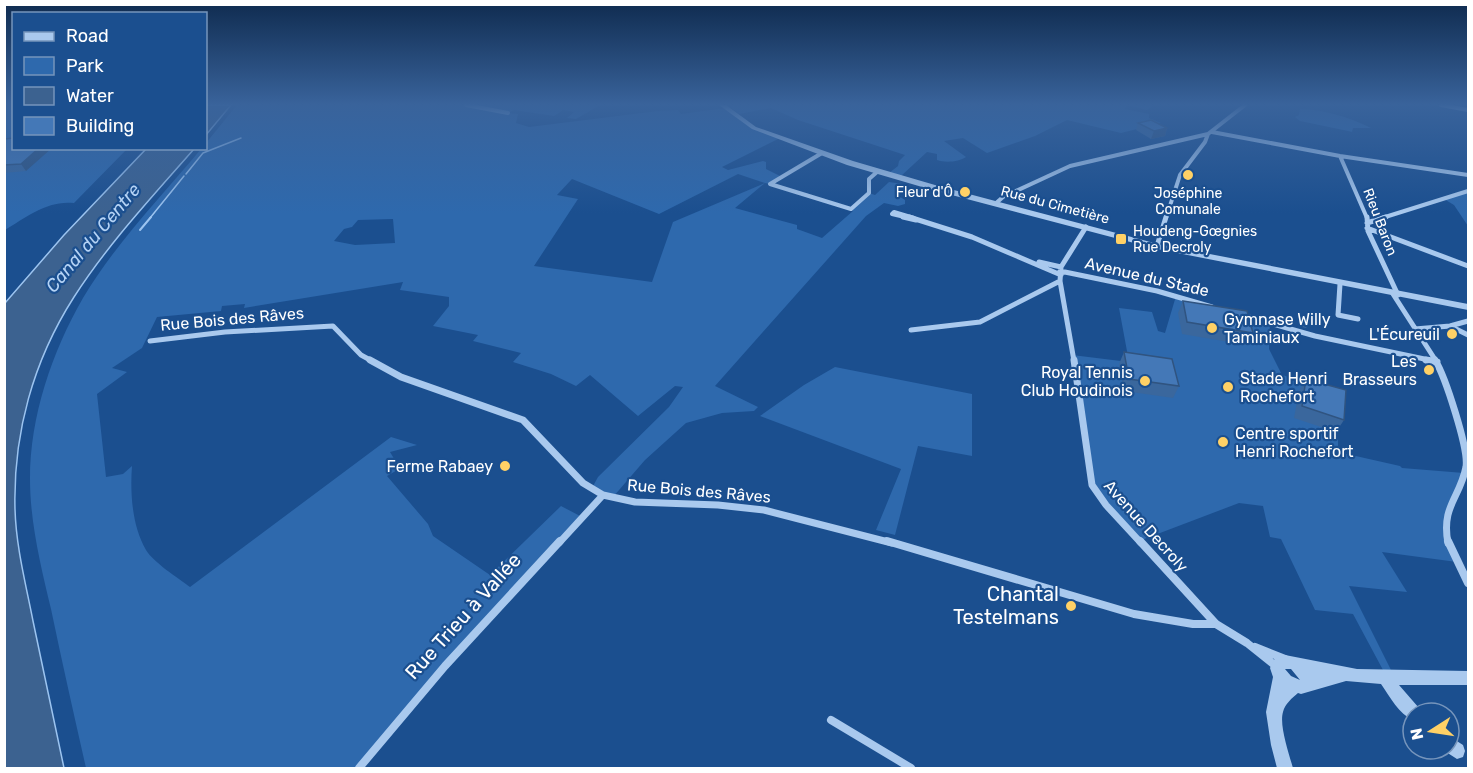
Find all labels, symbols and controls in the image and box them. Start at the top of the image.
legend [12,12,207,150]
text: Road [66,25,109,47]
text: Park [66,55,104,77]
text: Water [66,85,114,107]
text: Building [66,115,134,137]
marker: Joséphine Comunale [1181,168,1195,182]
water label: Canal du Centre [41,179,145,297]
street label: Rue du Cimetière [999,182,1111,228]
place label: Fleur d'Ô [896,183,953,201]
marker: Fleur d'Ô [958,185,972,199]
place label: Joséphine Comunale [1154,185,1222,218]
street label: Rieu Baron [1359,186,1401,258]
place label: Houdeng-Gœgnies Rue Decroly [1133,223,1257,256]
marker: Houdeng-Gœgnies Rue Decroly [1114,232,1128,246]
street label: Avenue du Stade [1083,254,1211,300]
street label: Rue Bois des Râves [159,303,305,335]
place label: Gymnase Willy Taminiaux [1224,310,1331,347]
marker: Gymnase Willy Taminiaux [1205,321,1219,335]
place label: L'Écureuil [1369,325,1440,344]
marker: L'Écureuil [1445,327,1459,341]
place label: Les Brasseurs [1342,352,1417,389]
place label: Royal Tennis Club Houdinois [1021,363,1133,400]
marker: Les Brasseurs [1422,363,1436,377]
place label: Stade Henri Rochefort [1240,369,1327,406]
marker: Royal Tennis Club Houdinois [1138,374,1152,388]
marker: Stade Henri Rochefort [1221,380,1235,394]
place label: Centre sportif Henri Rochefort [1235,424,1354,461]
marker: Centre sportif Henri Rochefort [1216,435,1230,449]
place label: Ferme Rabaey [387,457,493,476]
marker: Ferme Rabaey [498,459,512,473]
street label: Rue Bois des Râves [626,475,772,507]
street label: Avenue Decroly [1100,476,1192,576]
street label: Rue Trieu à Vallée [400,548,526,684]
place label: Chantal Testelmans [953,582,1059,629]
marker: Chantal Testelmans [1064,599,1078,613]
north arrow [1401,701,1461,761]
text: N [1406,726,1427,742]

